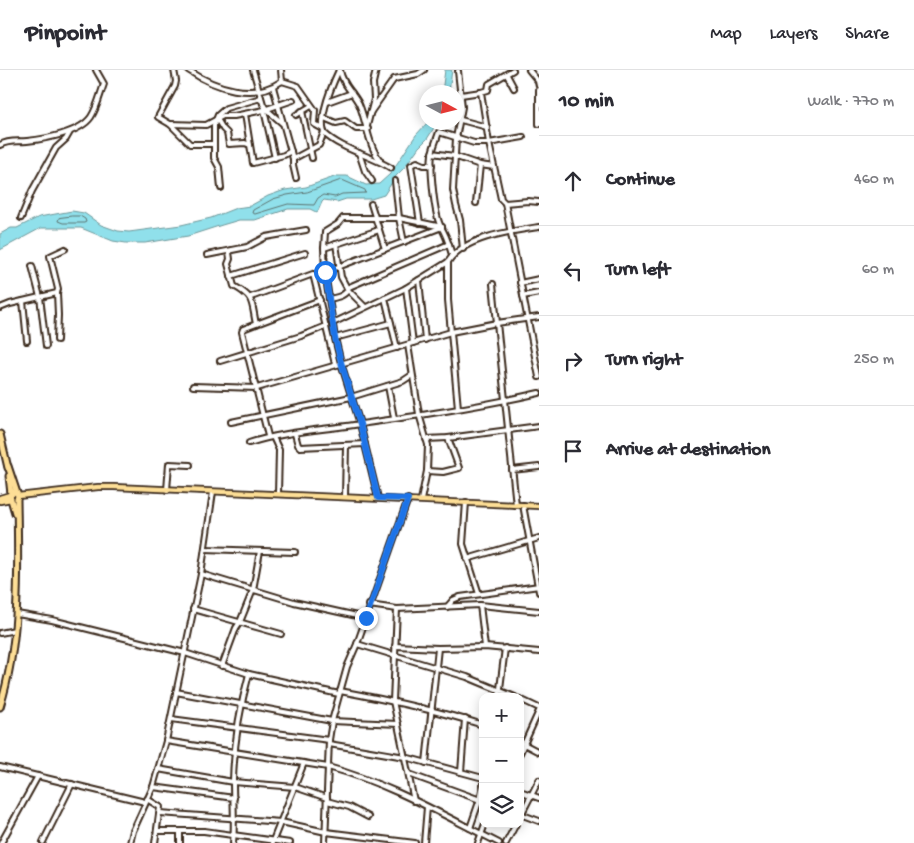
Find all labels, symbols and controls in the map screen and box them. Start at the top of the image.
text: Pinpoint [25,20,106,49]
text: Map [710,24,742,45]
text: Layers [770,24,817,45]
text: Share [845,24,889,45]
north arrow [419,85,464,130]
text: 10 min [559,90,614,115]
text: Walk · 770 m [807,93,894,112]
icon: ahead [559,167,587,195]
text: Continue [606,169,675,192]
text: 460 m [854,171,894,190]
icon: left [559,257,587,285]
text: Turn left [606,259,670,282]
route start [314,261,337,284]
text: 60 m [862,261,894,280]
icon: right [559,347,587,375]
text: Turn right [606,349,682,372]
text: 250 m [854,351,894,370]
icon: arrive [559,437,587,465]
text: Arrive at destination [606,439,770,462]
route end [355,607,378,630]
map controls [479,693,524,828]
button: + [479,693,524,738]
button: − [479,738,524,783]
button: layers [479,783,524,828]

